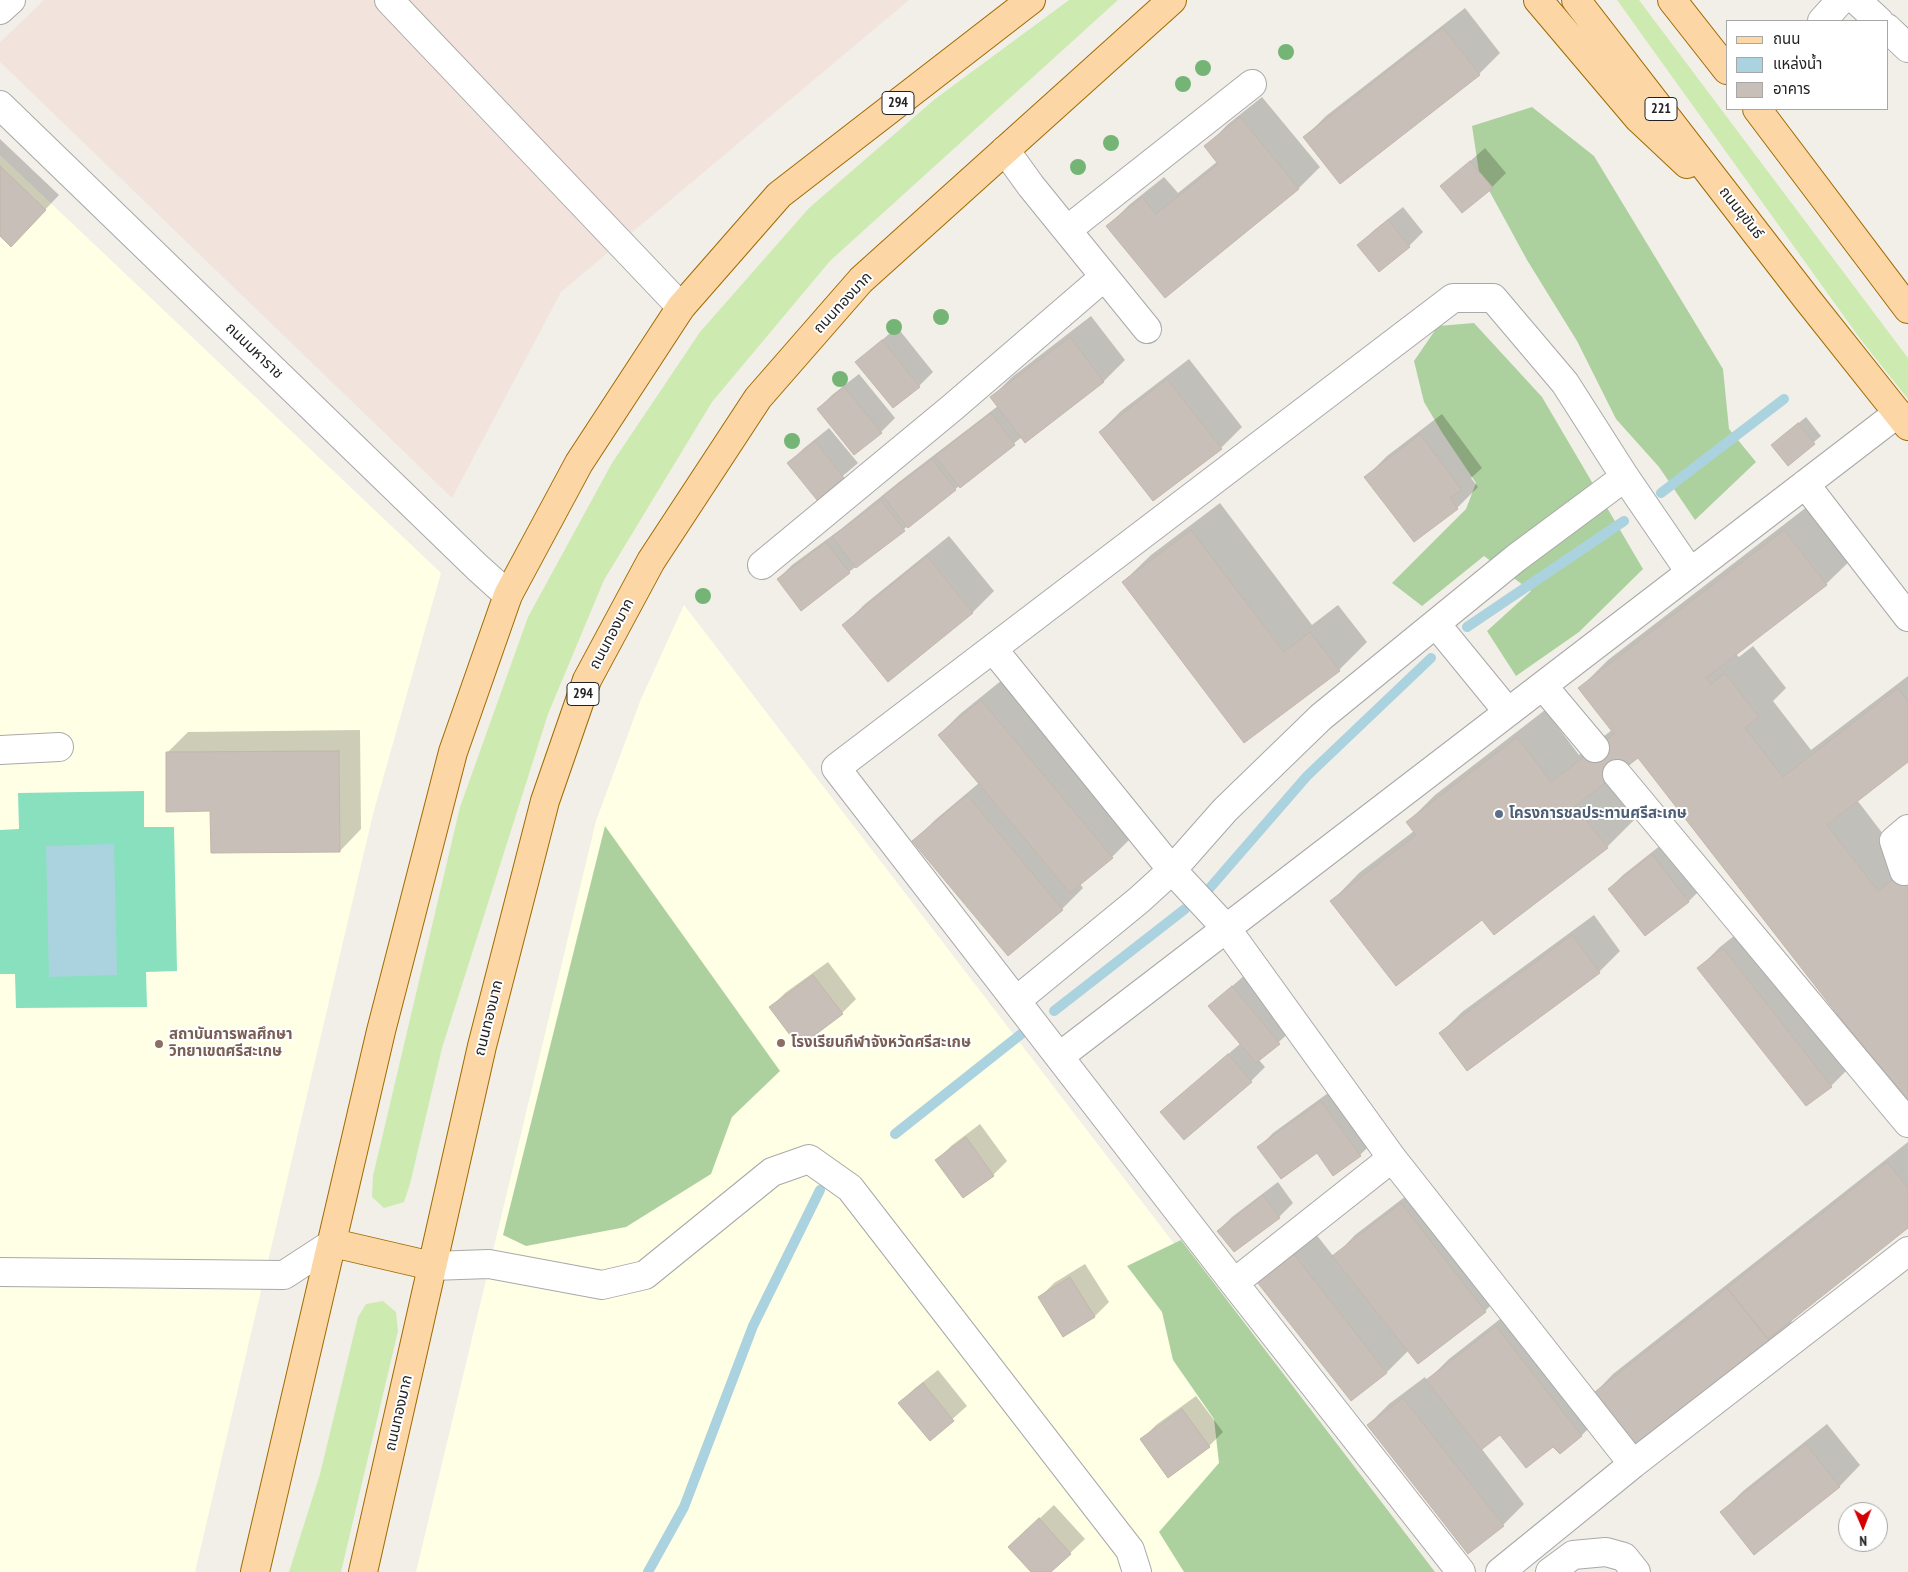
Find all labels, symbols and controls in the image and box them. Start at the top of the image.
legend [1726,20,1888,110]
text: ถนน [1773,29,1800,48]
text: แหล่งน้ำ [1773,54,1822,73]
text: อาคาร [1773,79,1810,98]
road number: 294 [882,92,914,115]
road number: 221 [1645,98,1677,120]
street label: ถนนขุขันธ์ [1715,183,1767,243]
street label: ถนนทองมาก [810,269,876,337]
street label: ถนนมหาราช [221,319,287,383]
street label: ถนนทองมาก [586,596,638,672]
road number: 294 [567,682,599,706]
place label: โครงการชลประทานศรีสะเกษ [1509,805,1687,823]
marker: โครงการชลประทานศรีสะเกษ [1493,808,1505,820]
street label: ถนนทองมาก [471,978,507,1058]
place label: สถาบันการพลศึกษา วิทยาเขตศรีสะเกษ [169,1026,293,1061]
place label: โรงเรียนกีฬาจังหวัดศรีสะเกษ [791,1034,971,1052]
marker: โรงเรียนกีฬาจังหวัดศรีสะเกษ [775,1037,787,1049]
marker: สถาบันการพลศึกษา วิทยาเขตศรีสะเกษ [153,1038,165,1050]
street label: ถนนทองมาก [382,1373,416,1453]
north arrow [1838,1502,1888,1552]
text: N [1859,1532,1867,1550]

